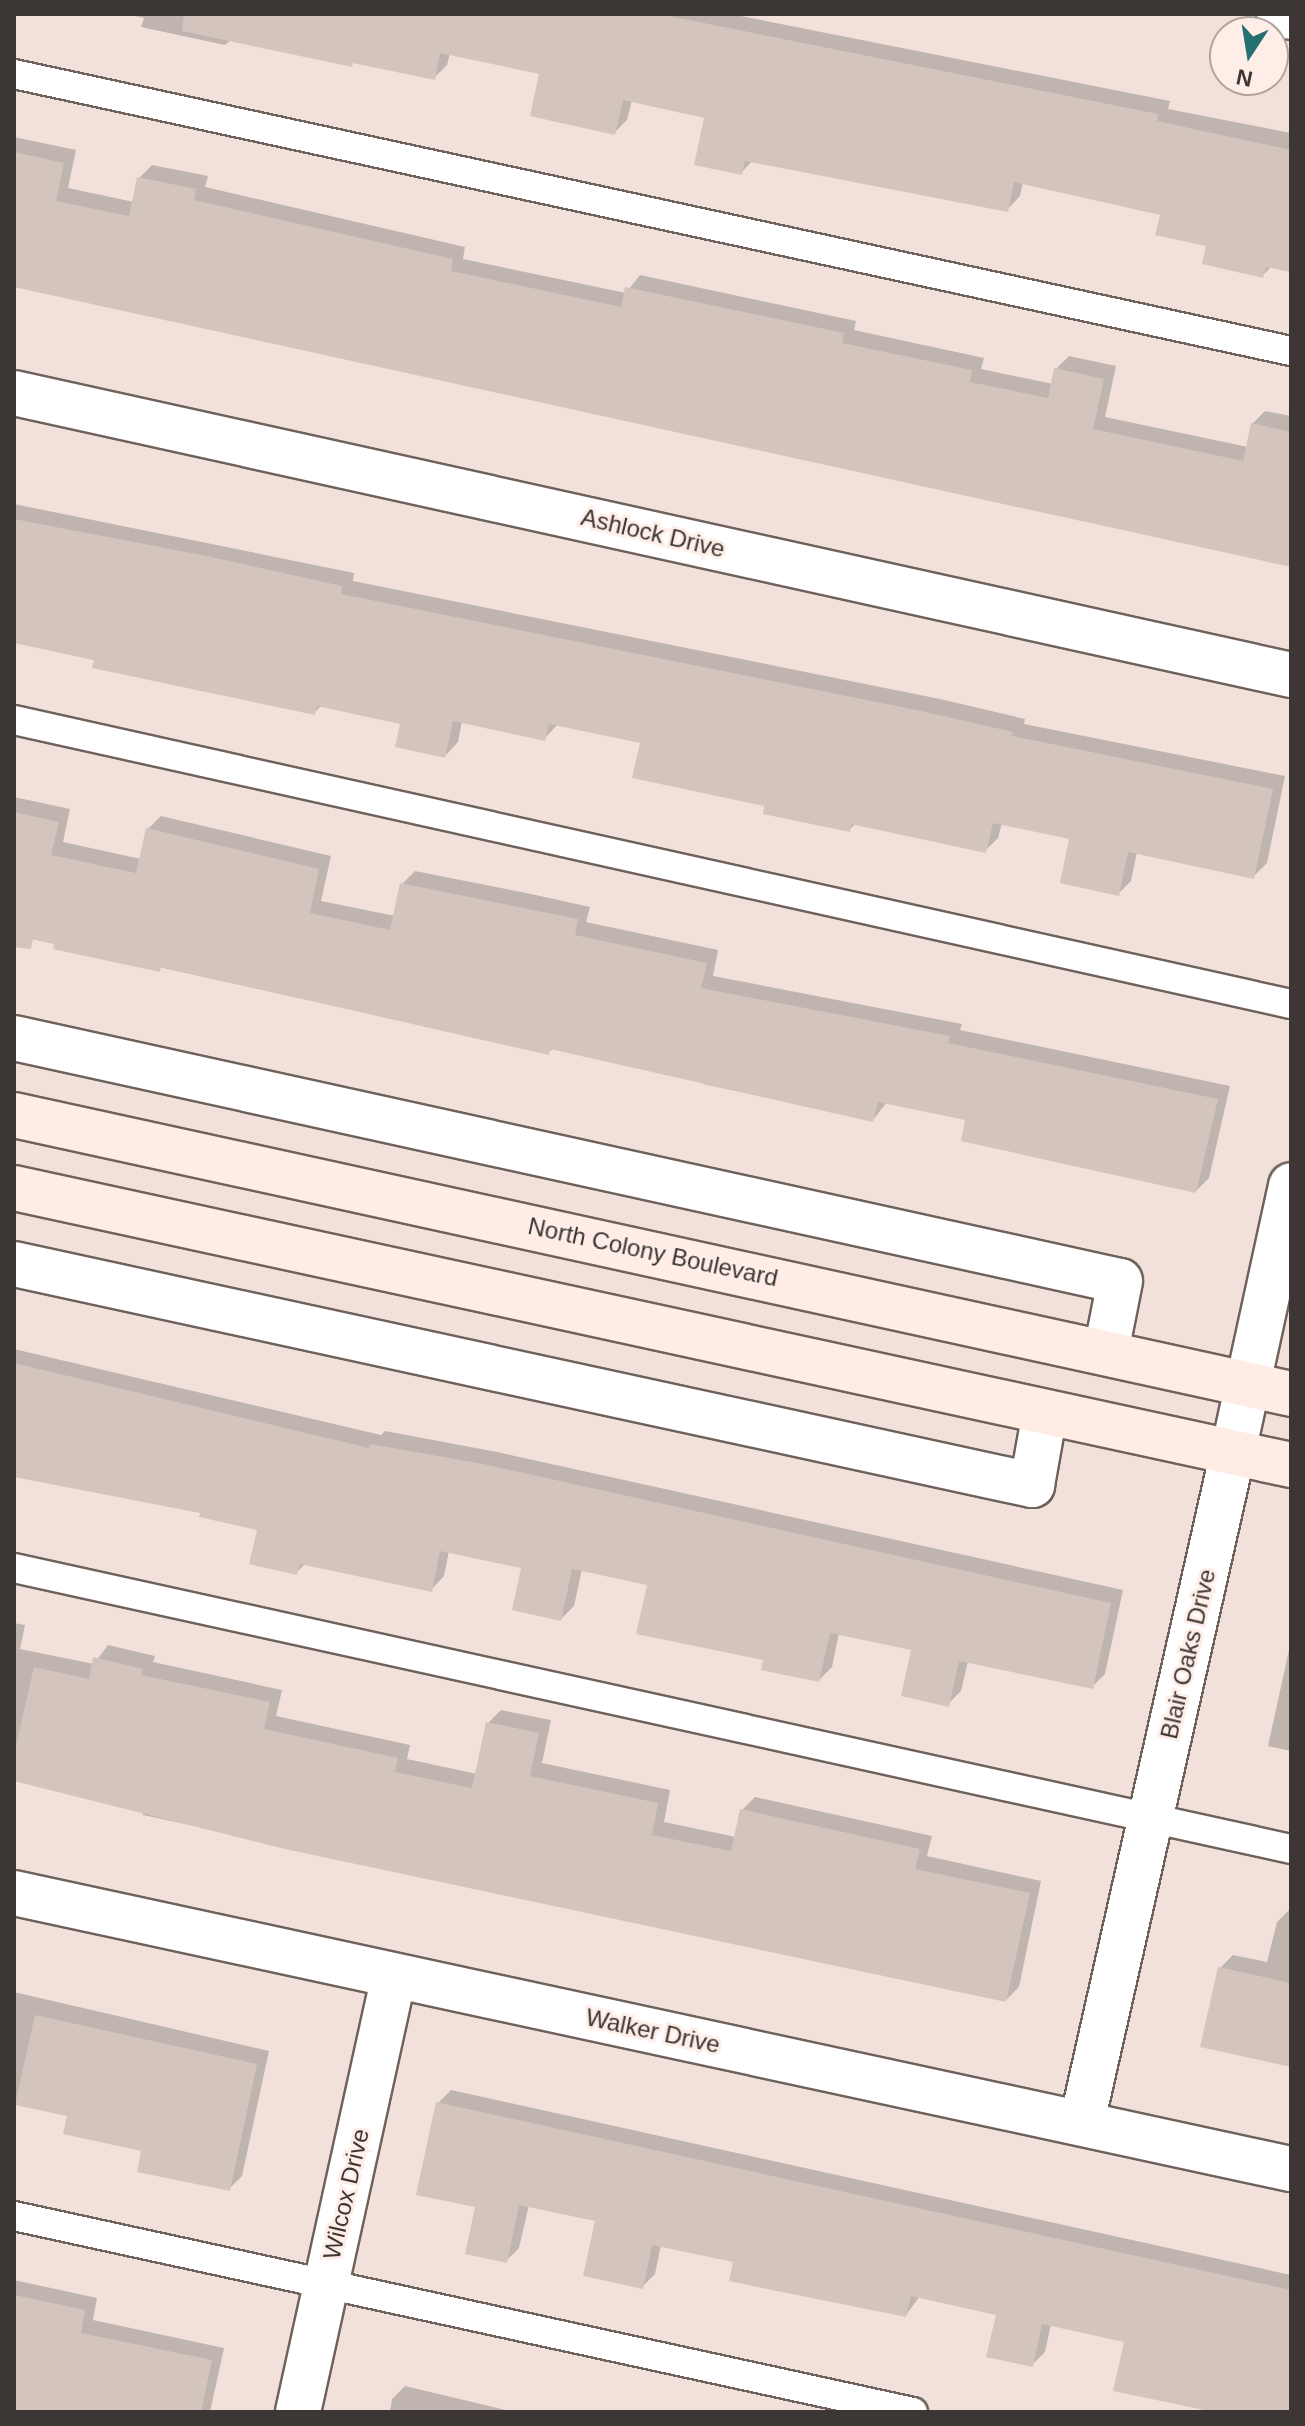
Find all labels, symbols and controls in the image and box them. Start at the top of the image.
north arrow [1209,16,1289,96]
text: N [1234,64,1255,92]
street label: Ashlock Drive [578,502,728,564]
street label: North Colony Boulevard [525,1211,781,1293]
street label: Blair Oaks Drive [1154,1566,1222,1742]
street label: Walker Drive [583,2003,723,2059]
street label: Wilcox Drive [317,2126,375,2262]

